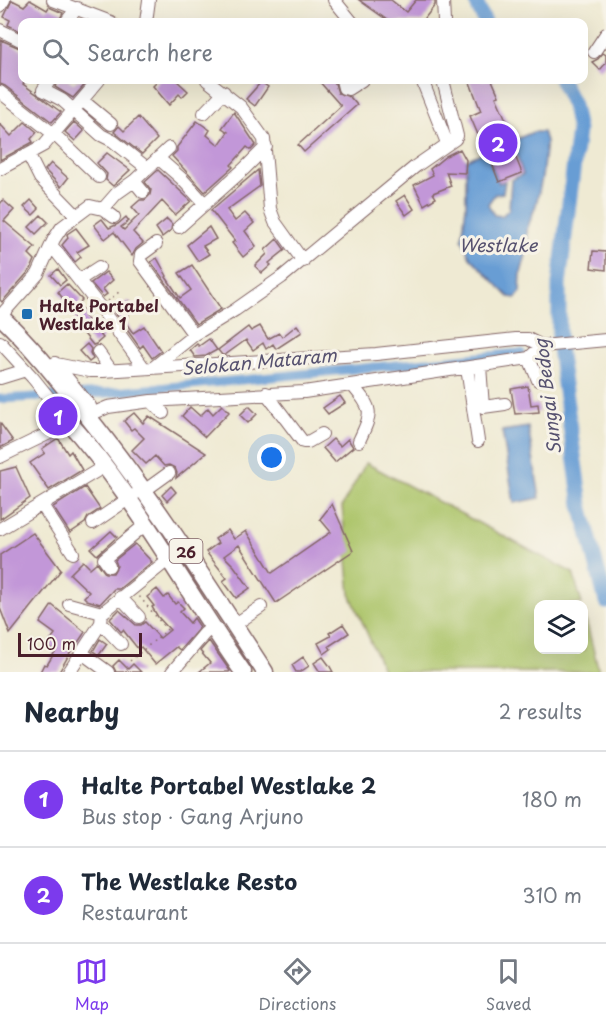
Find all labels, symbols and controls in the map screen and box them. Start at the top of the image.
search box [18,18,588,84]
icon: search [39,35,72,68]
text: Search here [87,35,213,68]
pin: 2 [478,120,518,166]
water label: Westlake [459,231,539,258]
place label: Halte Portabel Westlake 1 [39,293,159,335]
marker: Halte Portabel Westlake 1 [20,307,34,321]
water label: Sungai Bedog [526,336,567,456]
water label: Selokan Mataram [180,341,338,381]
pin: 1 [38,394,78,438]
your location [257,443,286,472]
road number: 26 [170,539,202,563]
map controls [534,600,588,654]
button: layers [534,600,588,654]
scale bar [18,630,142,658]
text: 100 m [27,631,76,655]
text: Nearby [24,692,119,731]
text: 2 results [499,696,582,726]
text: Halte Portabel Westlake 2 [81,768,376,801]
text: 1 [39,784,48,814]
text: 180 m [522,784,582,814]
text: Bus stop · Gang Arjuno [81,801,304,831]
text: The Westlake Resto [81,864,297,897]
text: 2 [36,880,51,910]
text: 310 m [522,880,582,910]
text: Restaurant [81,897,188,927]
tab: Map [75,955,109,1015]
tab: Directions [258,955,336,1015]
tab: Saved [486,955,531,1015]

